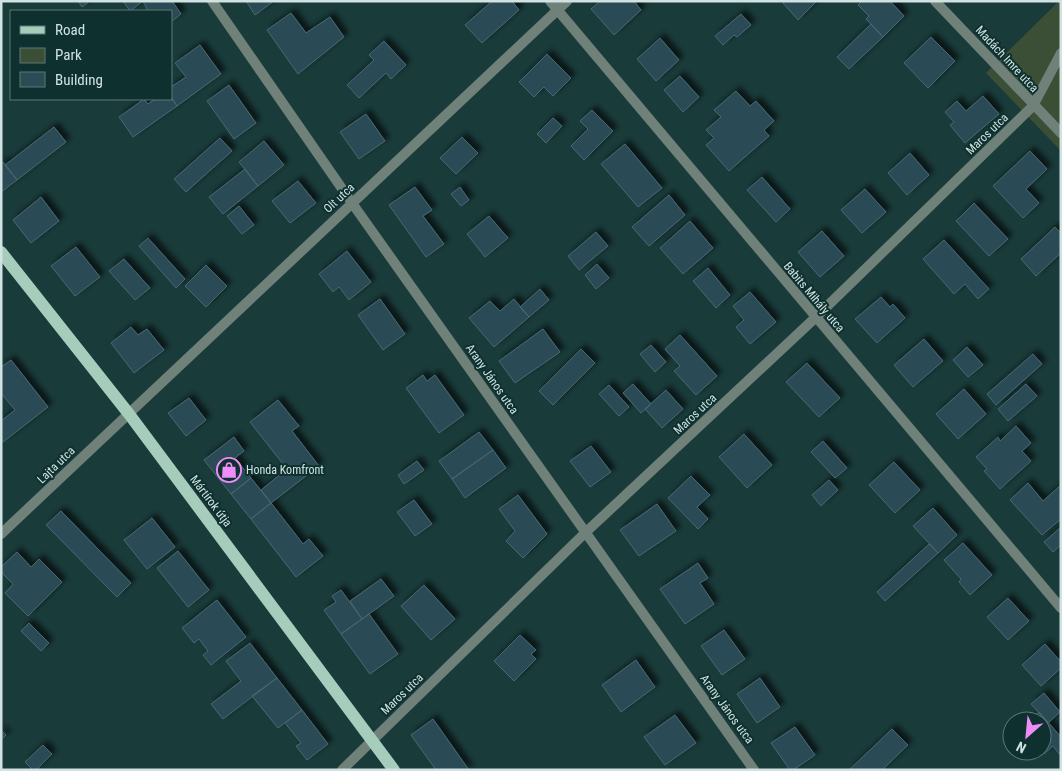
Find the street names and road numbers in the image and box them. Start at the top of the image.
street label: Madách Imre utca [973,23,1041,95]
street label: Maros utca [963,110,1011,158]
street label: Olt utca [321,180,357,216]
street label: Babits Mihály utca [781,259,848,335]
street label: Arany János utca [463,341,521,417]
street label: Maros utca [671,391,719,437]
street label: Lajta utca [34,444,78,486]
street label: Mártírok útja [187,473,235,530]
street label: Maros utca [378,670,426,718]
street label: Arany János utca [697,672,757,746]

